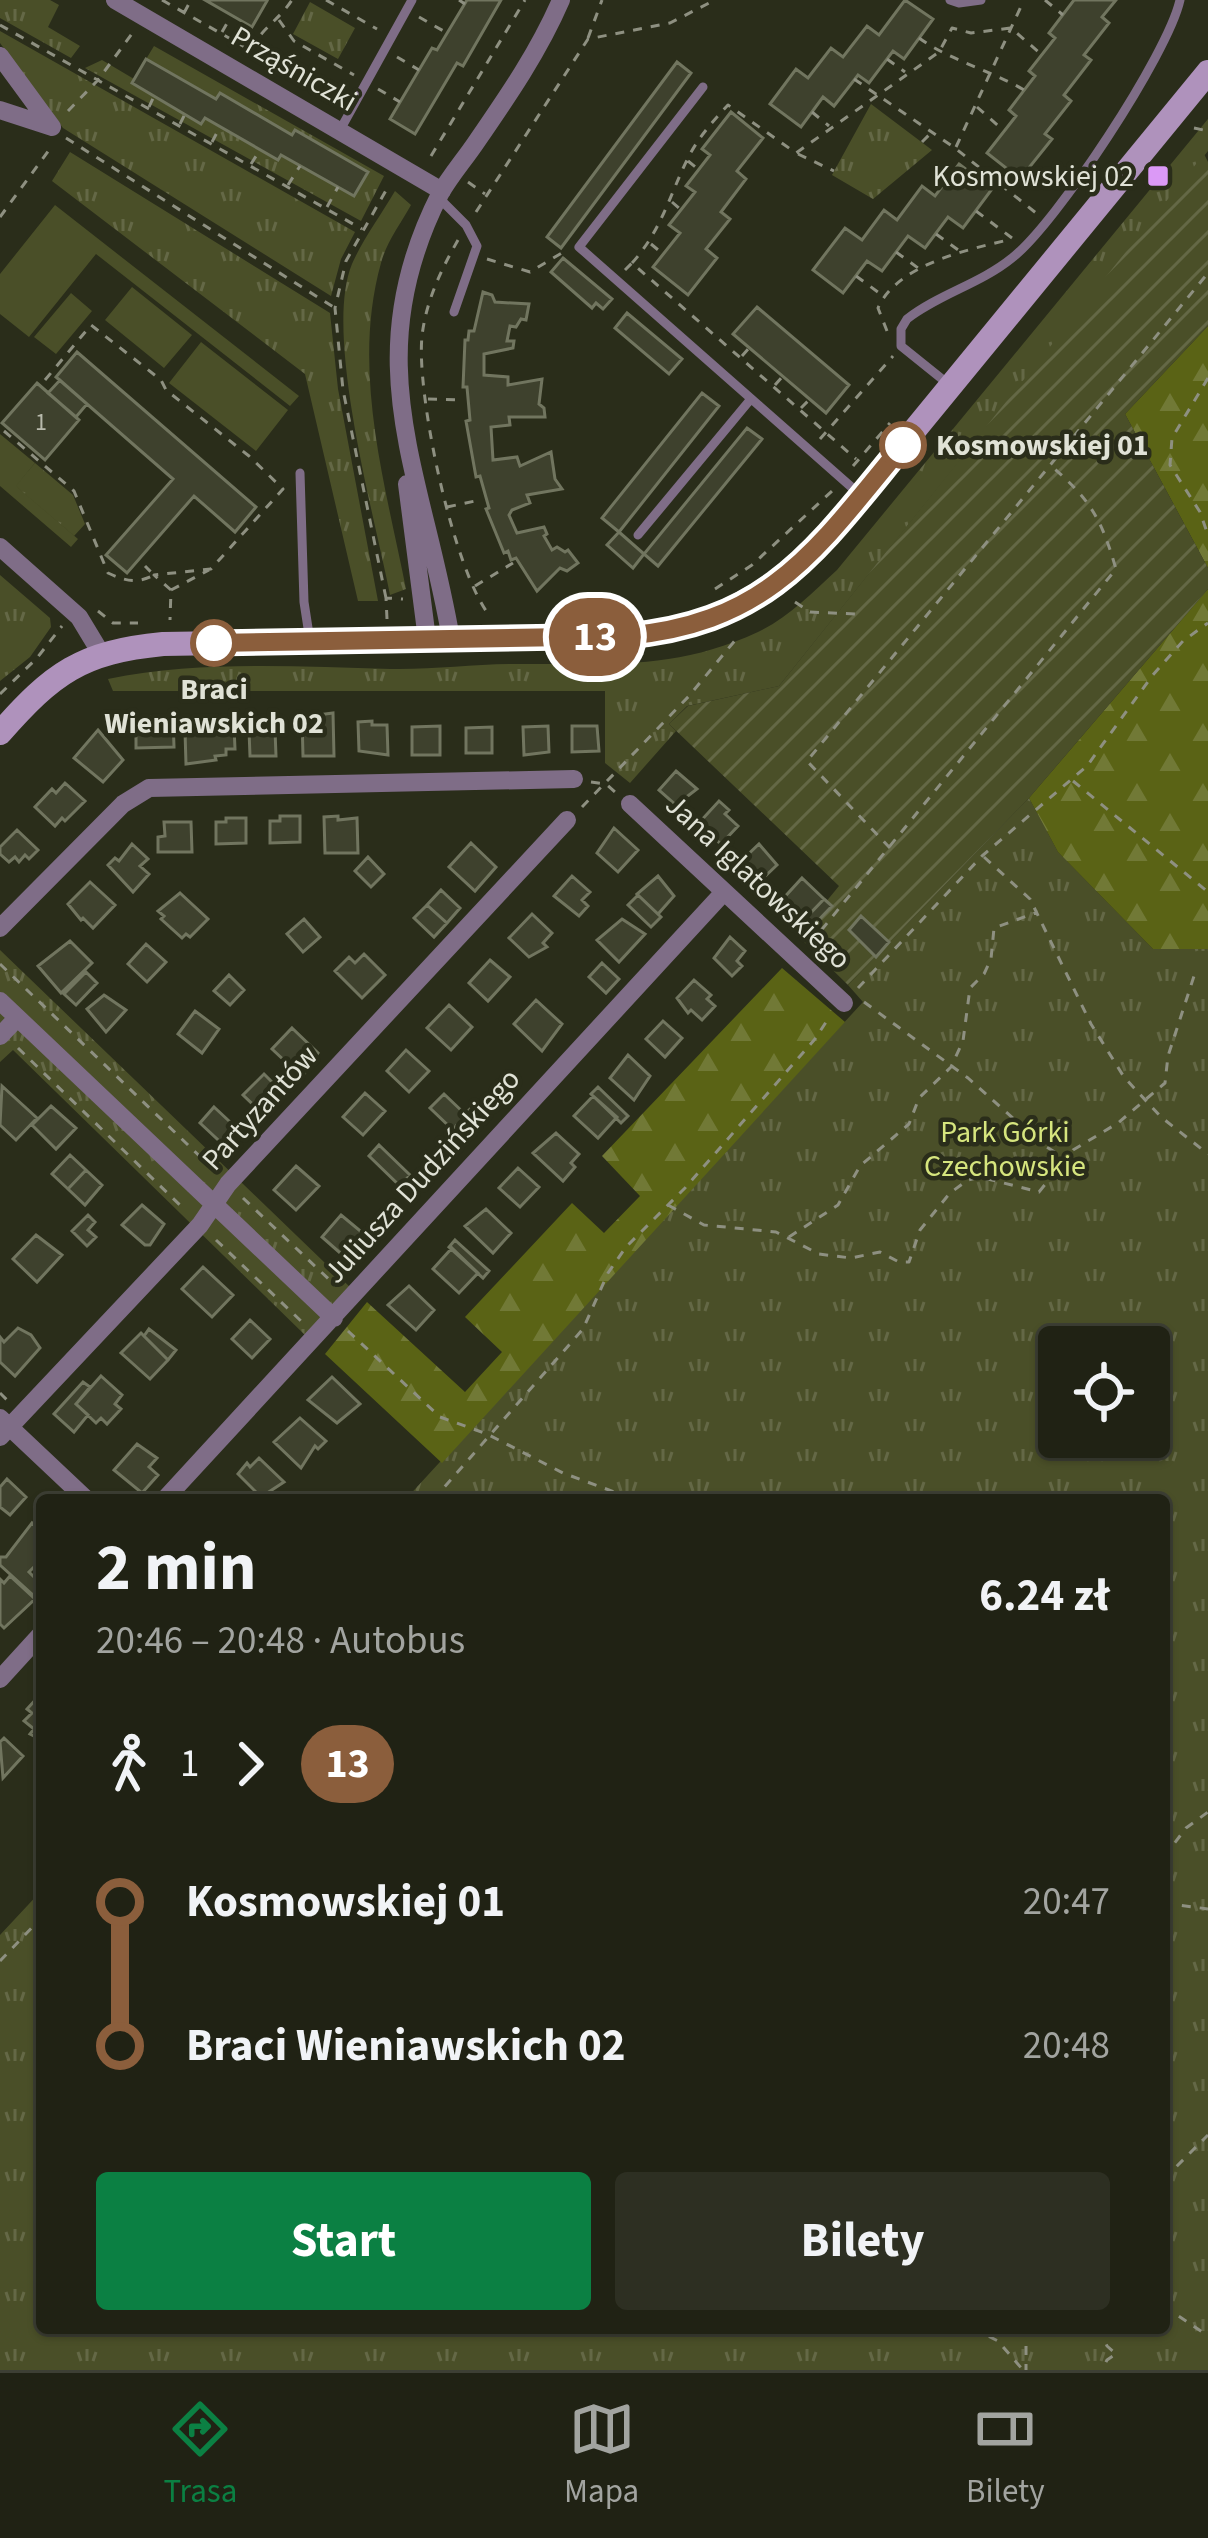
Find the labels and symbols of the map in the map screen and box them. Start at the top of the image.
street label: Prząśniczki [223,16,365,122]
place label: Kosmowskiej 02 [933,155,1134,198]
marker: Kosmowskiej 02 [1145,163,1171,189]
house number: 1 [35,405,47,440]
marker: Kosmowskiej 01 [881,423,925,467]
place label: Kosmowskiej 01 [936,424,1149,467]
line badge: 13 [541,598,649,676]
marker: Braci Wieniawskich 02 [192,621,236,665]
place label: Braci Wieniawskich 02 [104,668,324,745]
street label: Jana Iglatowskiego [656,784,860,980]
street label: Partyzantów [192,1036,328,1180]
street label: Juliusza Dudzińskiego [314,1059,530,1293]
park label: Park Górki Czechowskie [924,1111,1086,1188]

